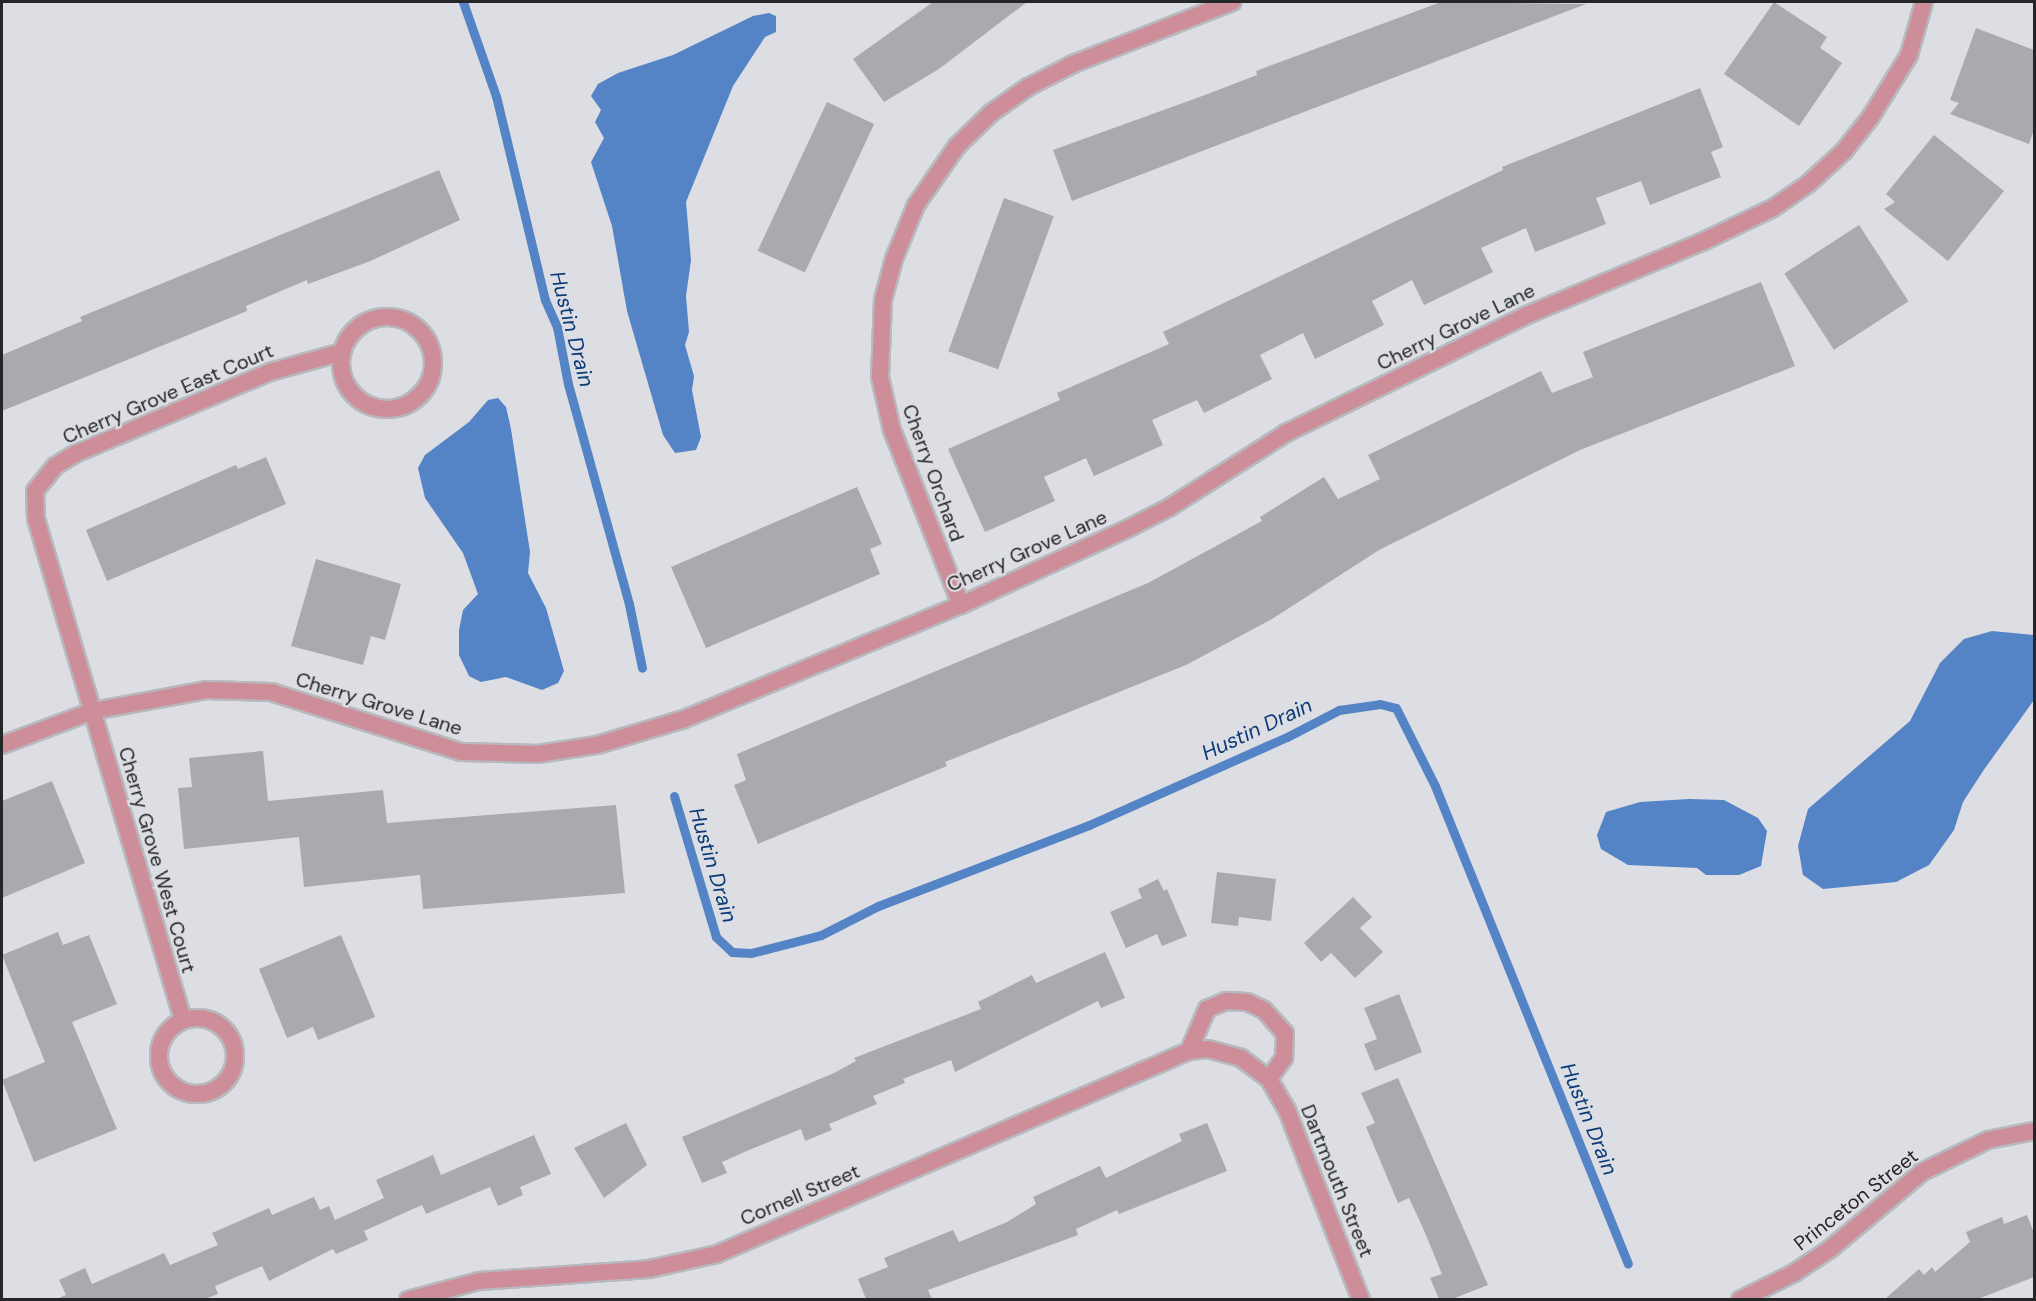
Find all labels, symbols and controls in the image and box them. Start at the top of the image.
water label: Hustin Drain [544,268,600,390]
street label: Cherry Grove Lane [1373,278,1539,376]
street label: Cherry Grove East Court [59,339,277,449]
street label: Cherry Orchard [897,401,969,545]
street label: Cherry Grove Lane [943,505,1111,597]
street label: Cherry Grove Lane [293,667,465,741]
water label: Hustin Drain [1198,692,1316,766]
street label: Cherry Grove West Court [113,744,201,976]
water label: Hustin Drain [684,804,742,926]
water label: Hustin Drain [1555,1059,1623,1179]
street label: Dartmouth Street [1295,1101,1379,1261]
street label: Princeton Street [1789,1144,1923,1256]
street label: Cornell Street [737,1159,863,1231]

